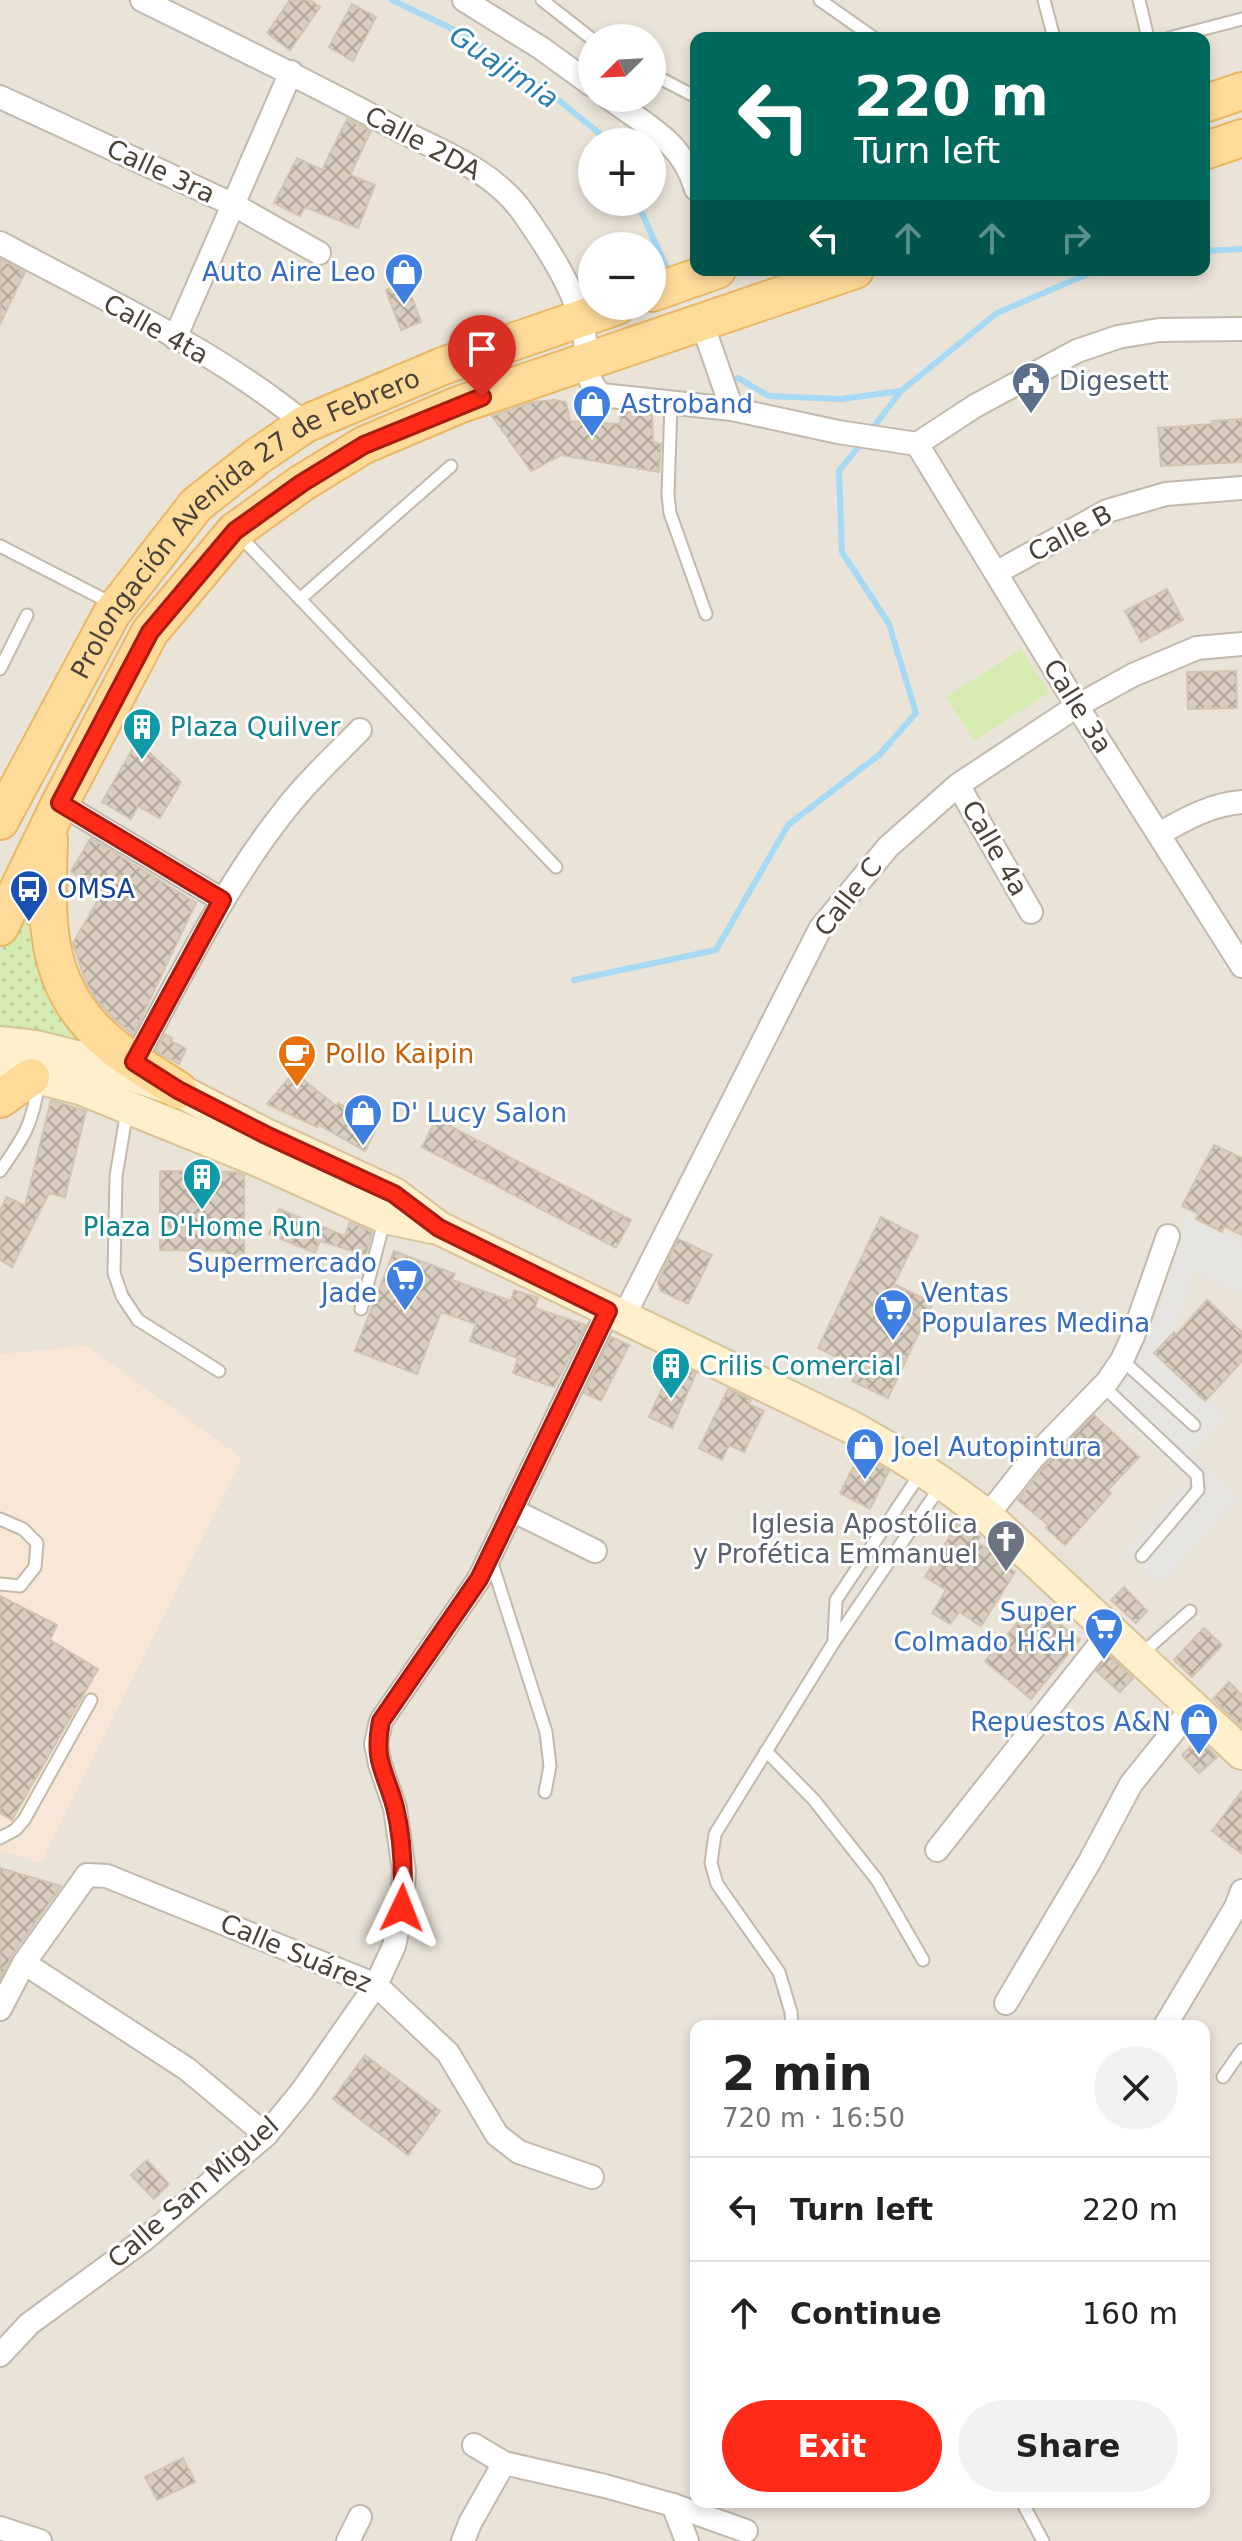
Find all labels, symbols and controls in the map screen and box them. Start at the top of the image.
water label: Guajimia [443,19,565,115]
north arrow [578,24,666,112]
map controls [578,24,666,320]
text: 220 m [854,63,1049,128]
icon: left [722,64,826,168]
street label: Calle 2DA [360,100,486,186]
button: + [578,128,666,216]
text: Turn left [854,130,1000,171]
street label: Calle 3ra [102,133,220,209]
icon: left [802,216,846,260]
icon: ahead [886,216,930,260]
icon: ahead [970,216,1014,260]
icon: right [1054,216,1098,260]
button: − [578,232,666,320]
shop icon: Auto Aire Leo [383,251,425,306]
place label: Auto Aire Leo [202,257,376,287]
street label: Calle 4ta [98,288,214,370]
pin [448,315,516,397]
icon: arrive [460,327,504,371]
public building icon: Digesett [1010,360,1052,415]
street label: Prolongación Avenida 27 de Febrero [65,362,424,684]
place label: Digesett [1059,366,1169,396]
shop icon: Astroband [571,383,613,438]
place label: Astroband [620,389,753,419]
street label: Calle B [1023,498,1117,568]
street label: Calle 3a [1037,653,1119,759]
building icon: Plaza Quilver [121,706,163,761]
place label: Plaza Quilver [170,712,340,742]
street label: Calle 4a [956,795,1034,901]
street label: Calle C [808,852,888,942]
bus stop icon: OMSA [8,868,50,923]
place label: OMSA [57,874,135,904]
cafe icon: Pollo Kaipin [276,1033,318,1088]
place label: Pollo Kaipin [325,1039,474,1069]
shop icon: D' Lucy Salon [342,1092,384,1147]
place label: D' Lucy Salon [391,1098,567,1128]
building icon: Plaza D'Home Run [181,1156,223,1211]
place label: Plaza D'Home Run [83,1212,321,1242]
place label: Supermercado Jade [187,1248,377,1308]
supermarket icon: Supermercado Jade [384,1257,426,1312]
place label: Ventas Populares Medina [921,1278,1150,1338]
supermarket icon: Ventas Populares Medina [872,1287,914,1342]
building icon: Crilis Comercial [650,1345,692,1400]
place label: Crilis Comercial [699,1351,902,1381]
shop icon: Joel Autopintura [844,1426,886,1481]
place label: Joel Autopintura [891,1432,1102,1462]
place label: Iglesia Apostólica y Profética Emmanuel [693,1509,978,1569]
church icon: Iglesia Apostólica y Profética Emmanuel [985,1518,1027,1573]
place label: Super Colmado H&H [893,1597,1076,1657]
supermarket icon: Super Colmado H&H [1083,1606,1125,1661]
shop icon: Repuestos A&N [1178,1701,1220,1756]
place label: Repuestos A&N [970,1707,1171,1737]
position arrow [360,1866,444,1950]
street label: Calle Suárez [216,1908,376,1998]
text: 2 min [722,2045,873,2101]
button: close [1094,2046,1178,2130]
text: 720 m · 16:50 [722,2103,905,2133]
street label: Calle San Miguel [102,2110,284,2274]
icon: left [722,2187,766,2231]
text: Turn left [790,2192,933,2227]
text: 220 m [1082,2192,1178,2227]
icon: ahead [722,2291,766,2335]
text: Continue [790,2296,942,2331]
text: 160 m [1082,2296,1178,2331]
button: Exit [722,2400,942,2492]
button: Share [958,2400,1178,2492]

